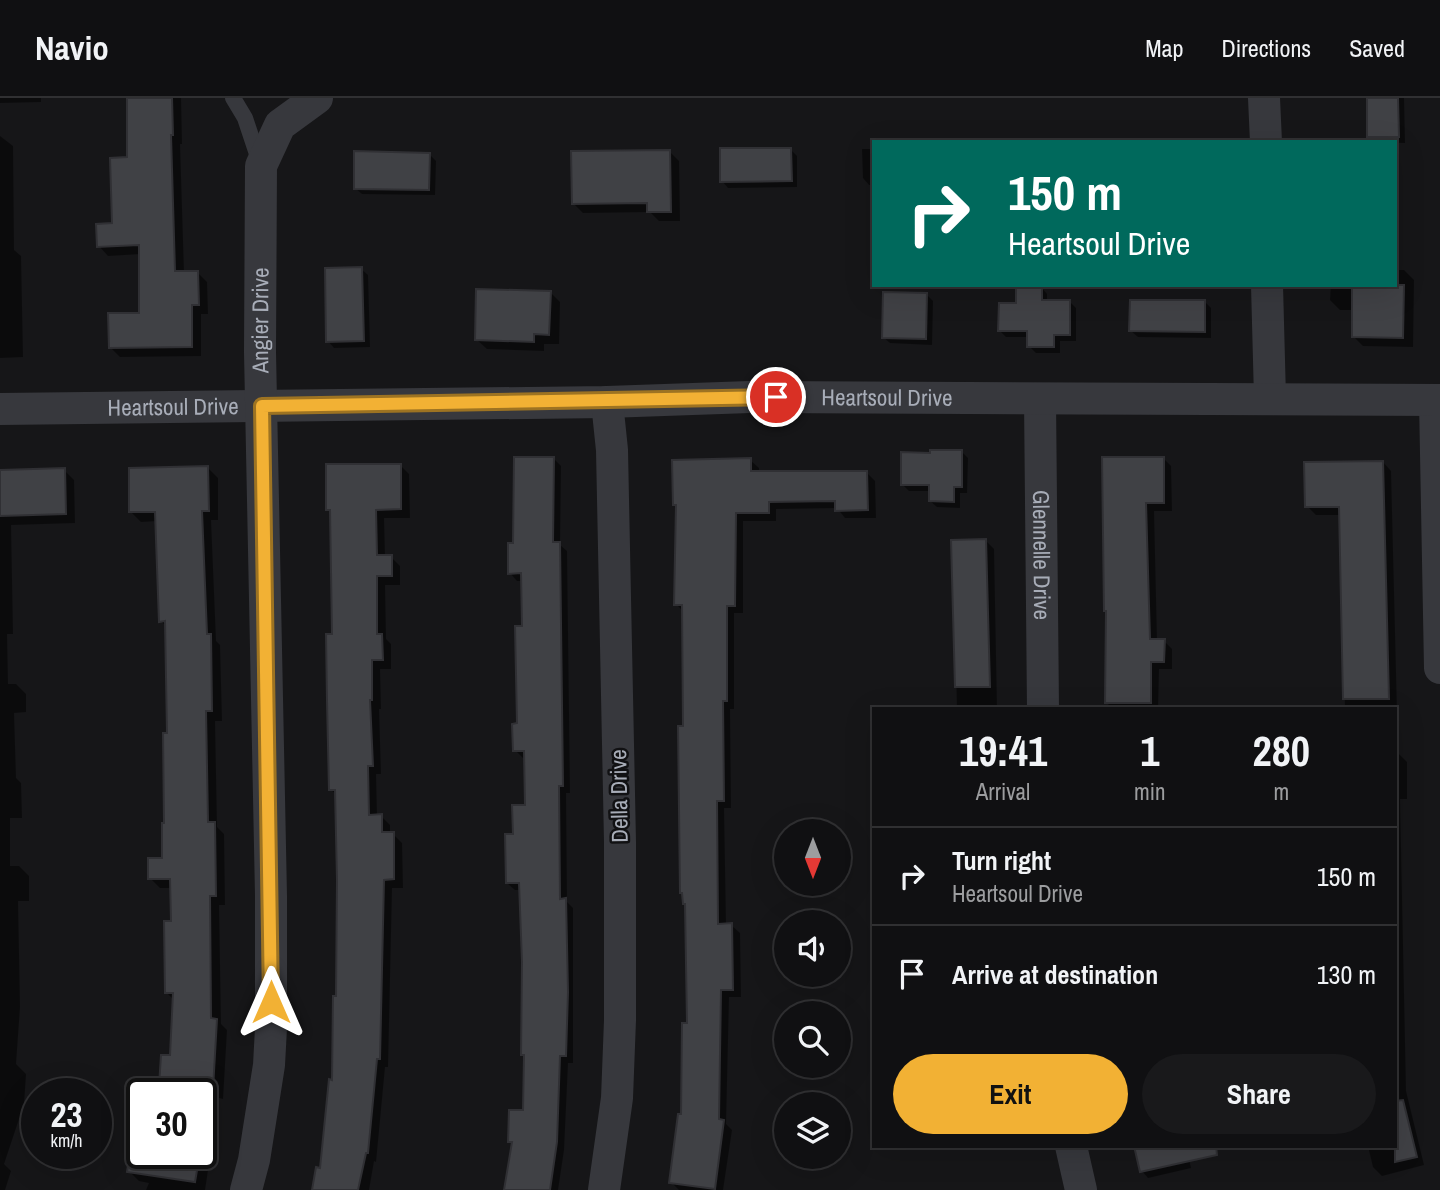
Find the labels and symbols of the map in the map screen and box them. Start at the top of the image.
street label: Angier Drive [244,267,275,375]
pin [746,367,806,427]
street label: Heartsoul Drive [821,381,953,413]
street label: Heartsoul Drive [107,390,239,423]
street label: Glennelle Drive [1026,490,1058,620]
street label: Della Drive [602,749,635,843]
north arrow [774,819,850,896]
position arrow [234,965,308,1039]
speed limit sign: 30 [126,1078,217,1169]

